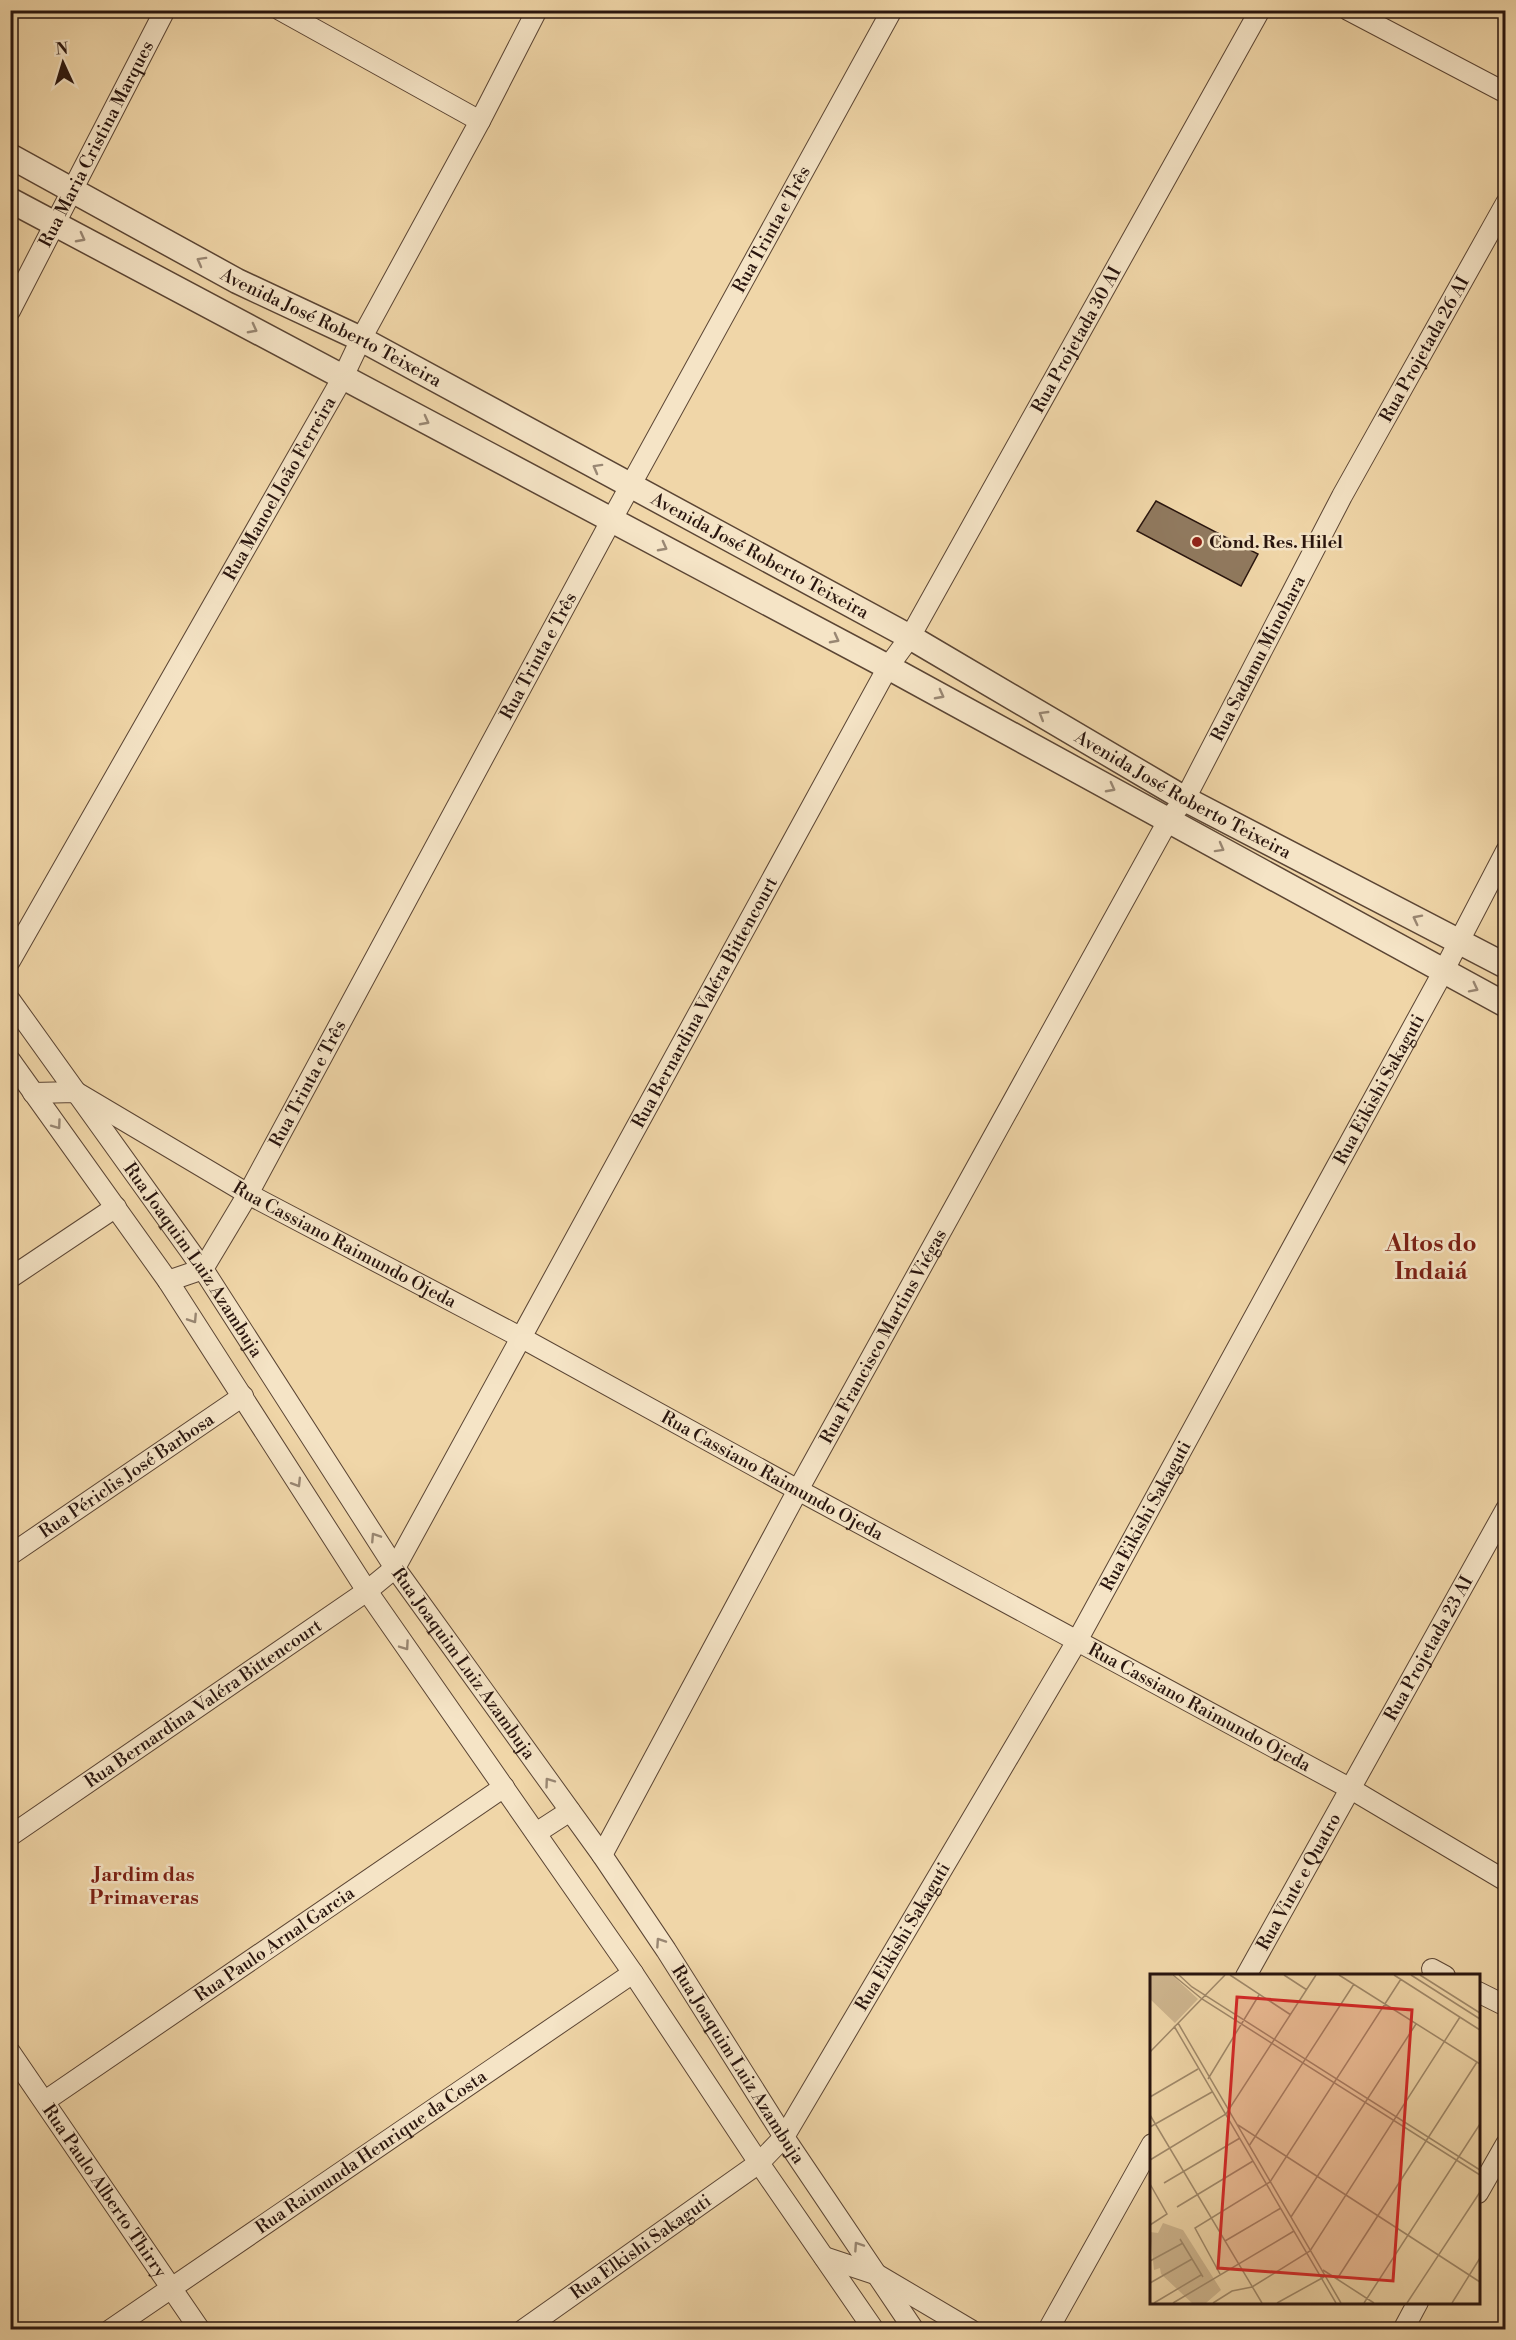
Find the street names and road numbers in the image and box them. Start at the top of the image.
street label: Rua Maria Cristina Marques [33,37,159,251]
street label: Rua Trinta e Três [727,162,816,297]
street label: Avenida José Roberto Teixeira [215,262,446,393]
street label: Rua Projetada 30 AI [1026,262,1126,417]
street label: Rua Projetada 26 AI [1374,272,1474,426]
street label: Rua Manoel João Ferreira [218,392,341,584]
street label: Avenida José Roberto Teixeira [646,487,874,624]
street label: Rua Sadamu Minohara [1205,571,1311,745]
street label: Rua Trinta e Três [495,588,582,723]
street label: Avenida José Roberto Teixeira [1070,725,1296,864]
street label: Rua Bernardina Valéra Bittencourt [626,872,783,1132]
street label: Rua Eikishi Sakaguti [1328,1010,1429,1169]
street label: Rua Trinta e Três [264,1016,351,1151]
street label: Rua Joaquim Luiz Azambuja [119,1158,269,1362]
street label: Rua Cassiano Raimundo Ojeda [229,1176,461,1313]
street label: Rua Francisco Martins Viégas [814,1225,952,1448]
street label: Rua Cassiano Raimundo Ojeda [657,1405,888,1546]
street label: Rua Périclis José Barbosa [34,1407,219,1543]
street label: Rua Eikishi Sakaguti [1095,1436,1196,1595]
street label: Rua Joaquim Luiz Azambuja [387,1563,541,1765]
street label: Rua Projetada 23 AI [1379,1572,1478,1725]
street label: Rua Bernardina Valéra Bittencourt [80,1614,327,1793]
street label: Rua Cassiano Raimundo Ojeda [1084,1638,1316,1777]
street label: Rua Vinte e Quatro [1251,1809,1346,1954]
street label: Rua Eikishi Sakaguti [850,1858,955,2015]
street label: Rua Paulo Arnal Garcia [190,1881,360,2007]
street label: Rua Joaquim Luiz Azambuja [667,1960,811,2169]
street label: Rua Raimunda Henrique da Costa [251,2064,492,2239]
street label: Rua Paulo Alberto Thirry [37,2100,172,2282]
street label: Rua Elkishi Sakaguti [566,2189,716,2305]

